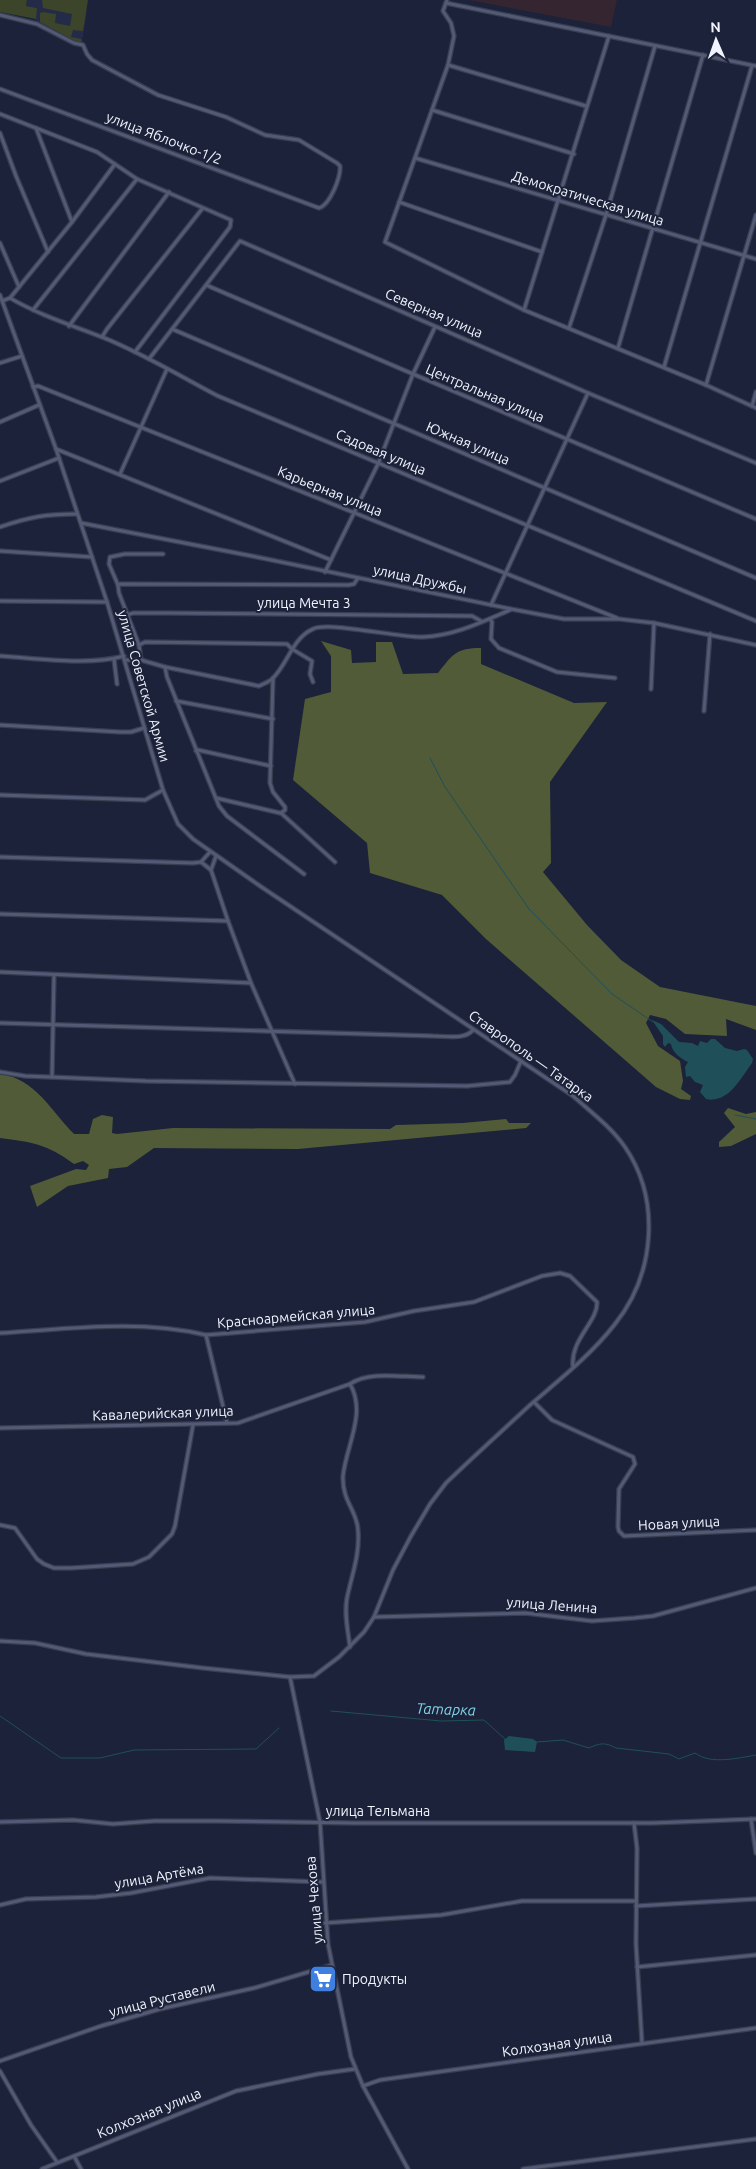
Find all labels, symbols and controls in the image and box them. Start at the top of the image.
north arrow [691,15,741,65]
text: N [710,19,721,35]
street label: улица Яблочко-1/2 [104,109,224,167]
street label: Демократическая улица [510,167,666,229]
street label: Северная улица [383,285,485,341]
street label: Центральная улица [423,361,547,425]
street label: Южная улица [424,418,512,468]
street label: Садовая улица [334,426,428,478]
street label: Карьерная улица [275,463,385,519]
street label: улица Дружбы [372,561,468,597]
street label: улица Мечта 3 [257,595,351,611]
street label: улица Советской Армии [115,608,173,764]
street label: Ставрополь — Татарка [466,1007,596,1105]
street label: Красноармейская улица [216,1301,376,1331]
street label: Кавалерийская улица [92,1403,234,1423]
street label: Новая улица [638,1513,720,1533]
street label: улица Ленина [506,1594,598,1616]
water label: Татарка [416,1699,476,1719]
street label: улица Тельмана [326,1803,430,1819]
street label: улица Чехова [302,1856,326,1944]
street label: улица Артёма [113,1860,205,1892]
supermarket icon: Продукты [308,1964,338,1994]
place label: Продукты [342,1971,407,1987]
street label: улица Руставели [107,1978,217,2020]
street label: Колхозная улица [501,2028,613,2060]
street label: Колхозная улица [95,2085,203,2141]

